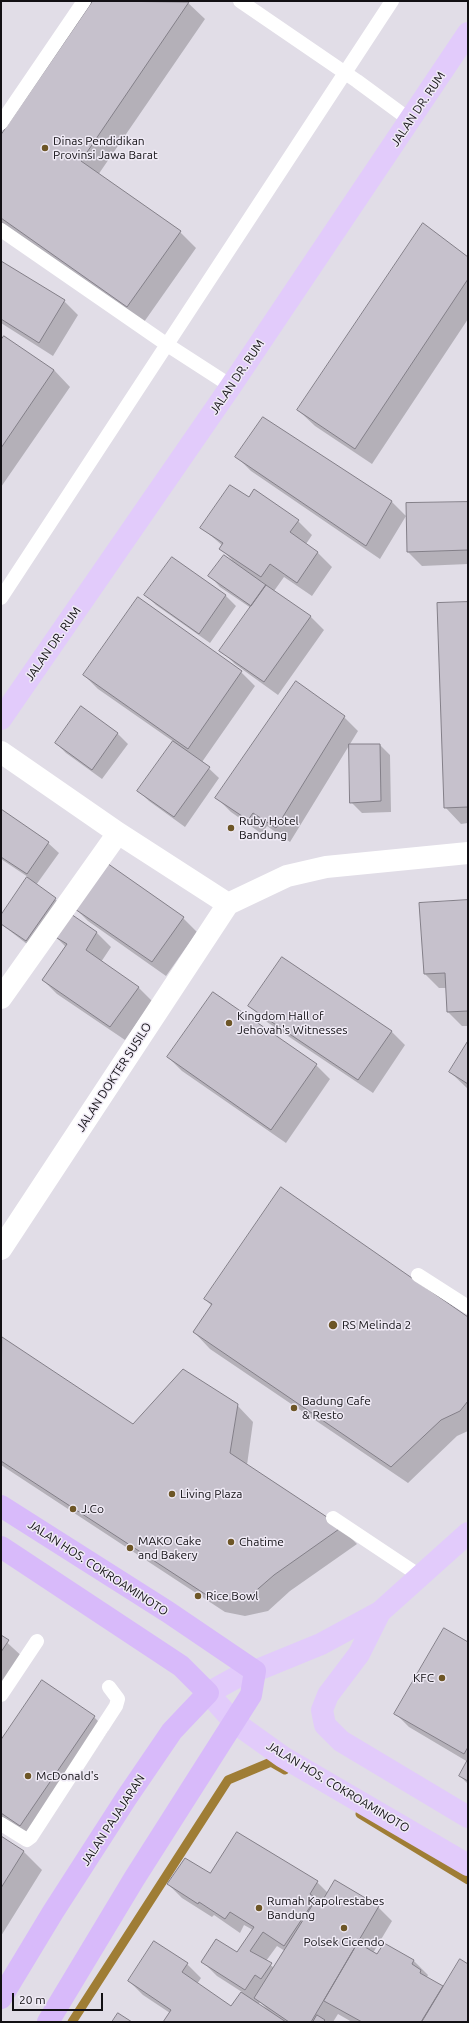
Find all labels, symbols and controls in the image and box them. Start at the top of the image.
street label: JALAN DR. RUM [388,69,448,149]
place label: Dinas Pendidikan Provinsi Jawa Barat [53,134,158,162]
marker: Dinas Pendidikan Provinsi Jawa Barat [40,143,50,153]
street label: JALAN DR. RUM [207,337,267,417]
street label: JALAN DR. RUM [22,604,84,684]
place label: Ruby Hotel Bandung [239,814,299,842]
marker: Ruby Hotel Bandung [226,823,236,833]
place label: Kingdom Hall of Jehovah's Witnesses [237,1009,347,1037]
marker: Kingdom Hall of Jehovah's Witnesses [224,1018,234,1028]
street label: JALAN DOKTER SUSILO [73,1020,155,1134]
place label: RS Melinda 2 [342,1318,411,1332]
marker: RS Melinda 2 [327,1319,339,1331]
place label: Badung Cafe & Resto [302,1394,371,1422]
marker: Badung Cafe & Resto [289,1403,299,1413]
place label: Living Plaza [180,1487,242,1501]
marker: Living Plaza [167,1489,177,1499]
place label: J.Co [81,1502,104,1516]
marker: J.Co [68,1504,78,1514]
street label: JALAN HOS. COKROAMINOTO [25,1517,171,1619]
place label: MAKO Cake and Bakery [138,1534,201,1562]
place label: Chatime [239,1535,284,1549]
marker: Chatime [226,1537,236,1547]
marker: MAKO Cake and Bakery [125,1543,135,1553]
place label: Rice Bowl [206,1589,258,1603]
marker: Rice Bowl [193,1591,203,1601]
place label: KFC [413,1671,434,1685]
marker: KFC [437,1673,447,1683]
street label: JALAN HOS. COKROAMINOTO [264,1739,412,1835]
place label: McDonald's [36,1769,99,1783]
marker: McDonald's [23,1771,33,1781]
street label: JALAN PAJAJARAN [78,1772,148,1868]
place label: Rumah Kapolrestabes Bandung [267,1894,384,1922]
marker: Rumah Kapolrestabes Bandung [254,1903,264,1913]
marker: Polsek Cicendo [339,1923,349,1933]
place label: Polsek Cicendo [303,1935,385,1949]
scale bar [14,1985,105,2011]
text: 20 m [19,1993,46,2006]

